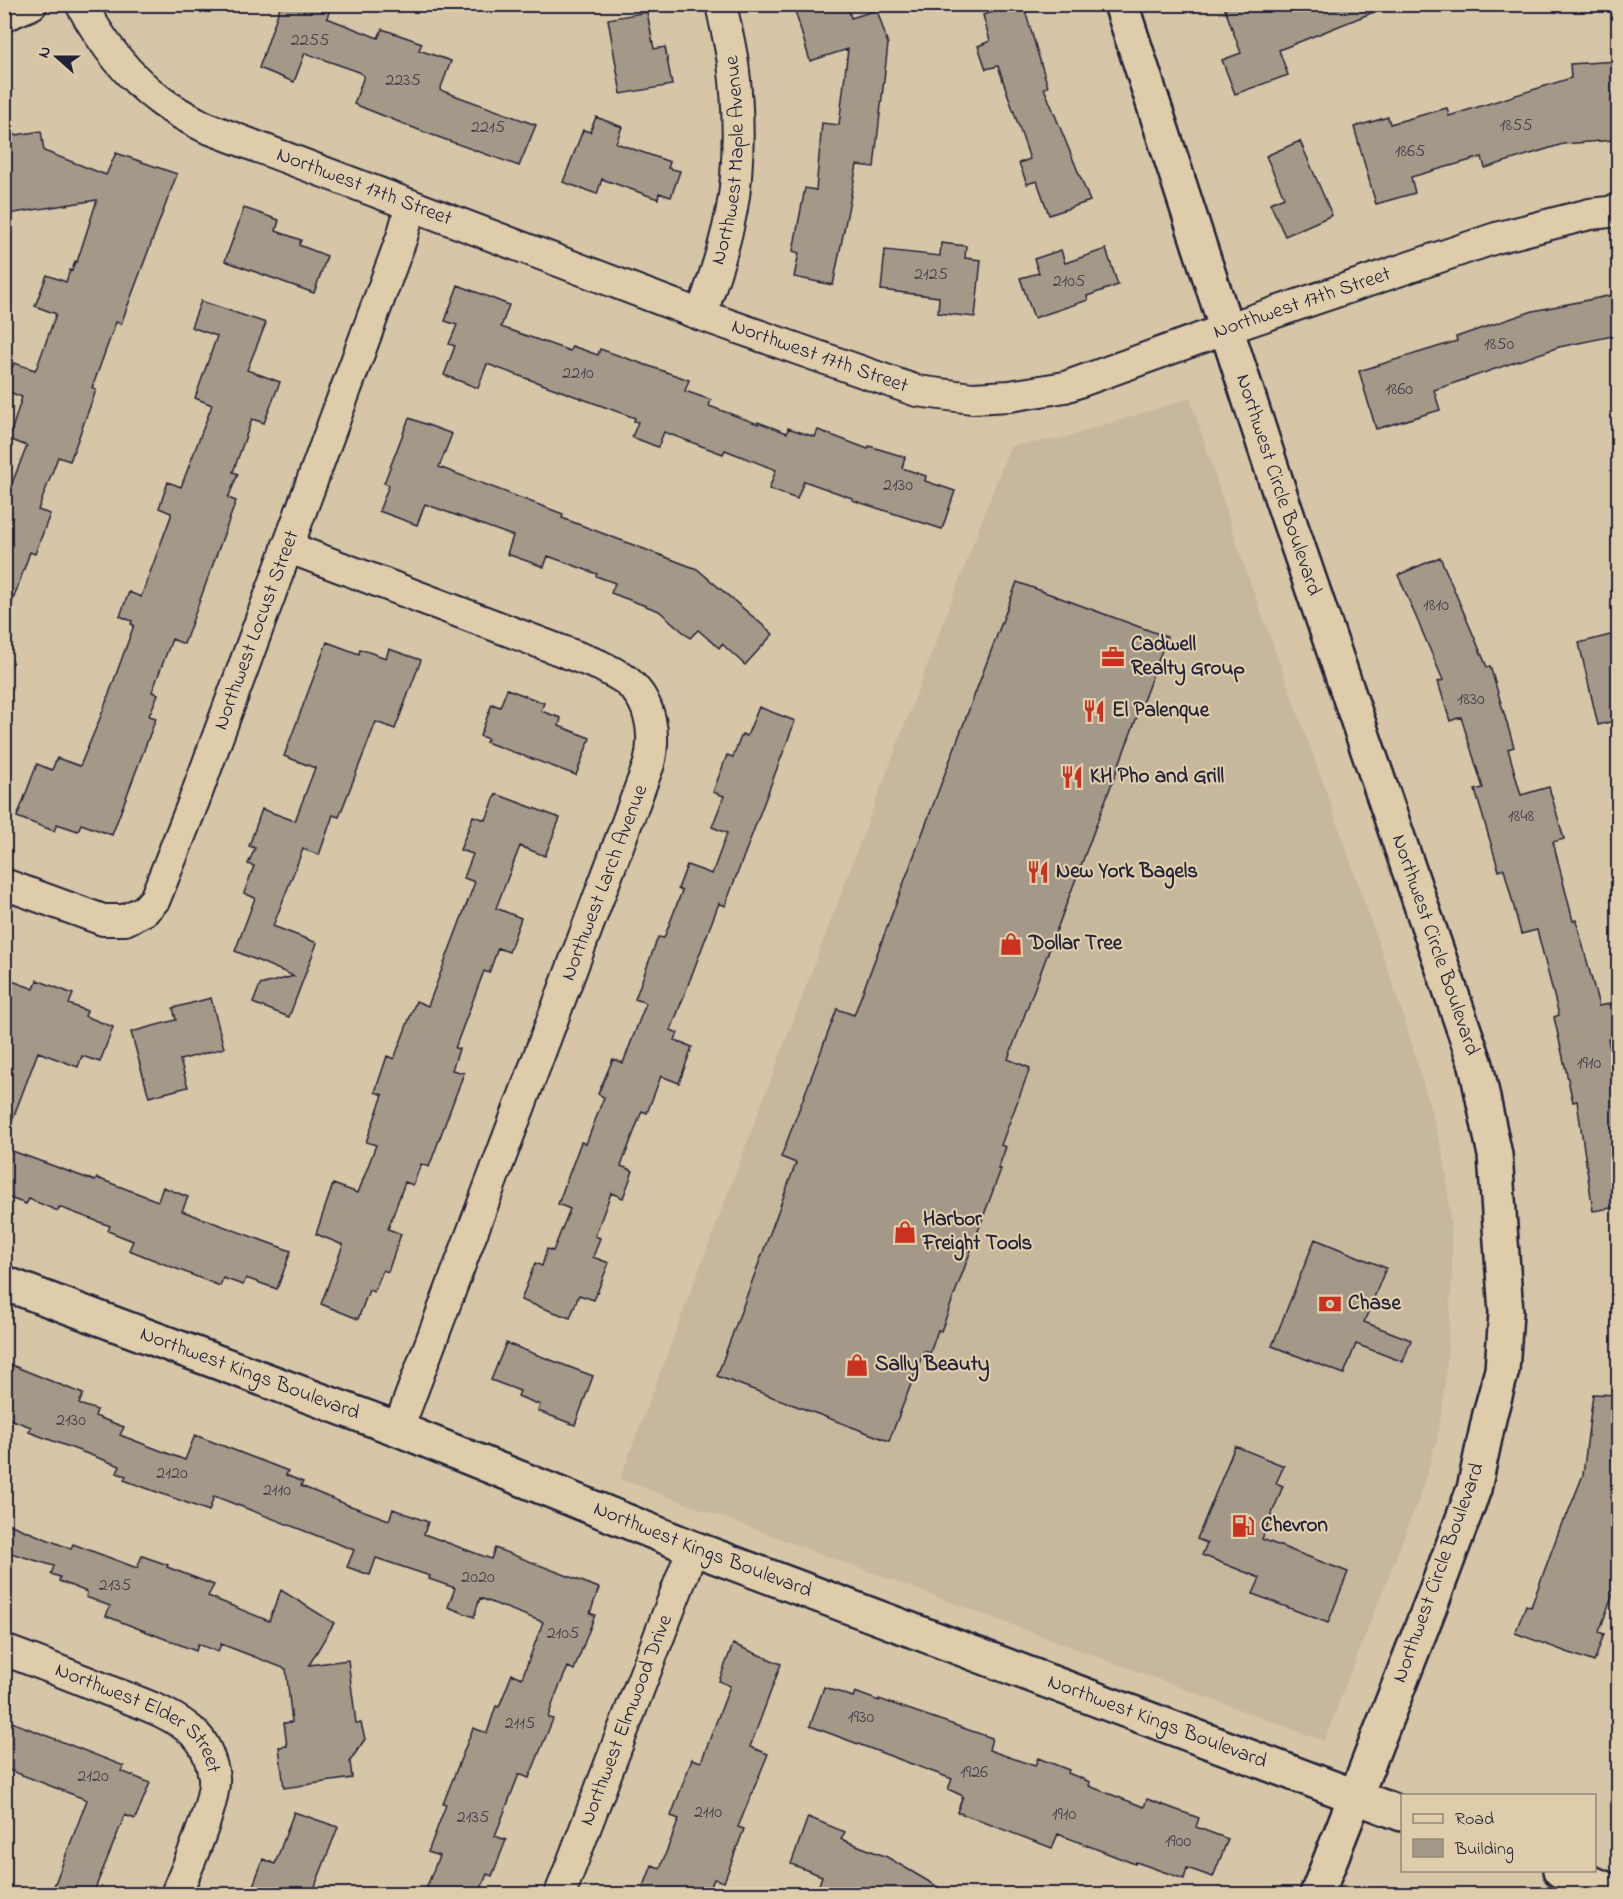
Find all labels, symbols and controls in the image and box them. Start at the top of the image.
north arrow [27,27,87,87]
house number: 2255 [291,28,329,54]
text: N [32,43,58,62]
street label: Northwest Maple Avenue [704,53,753,269]
house number: 2235 [385,68,421,94]
house number: 1855 [1499,113,1533,139]
house number: 2215 [471,115,505,141]
house number: 1865 [1395,139,1425,165]
street label: Northwest 17th Street [272,140,456,234]
street label: Northwest 17th Street [1209,259,1395,347]
house number: 2125 [914,262,948,288]
house number: 2105 [1053,269,1085,295]
street label: Northwest 17th Street [727,312,912,402]
house number: 1850 [1484,332,1514,358]
house number: 2210 [562,361,594,387]
street label: Northwest Circle Boulevard [1227,370,1329,600]
house number: 1860 [1385,377,1413,403]
house number: 2130 [883,473,913,499]
street label: Northwest Locust Street [206,526,308,734]
house number: 1810 [1423,593,1449,619]
place label: Cadwell Realty Group [1131,630,1245,686]
office icon: Cadwell Realty Group [1100,644,1126,670]
house number: 1830 [1457,687,1485,713]
place label: El Palenque [1112,696,1210,726]
restaurant icon: El Palenque [1081,698,1107,724]
place label: KH Pho and Grill [1090,762,1224,792]
restaurant icon: KH Pho and Grill [1059,764,1085,790]
street label: Northwest Larch Avenue [554,780,656,985]
house number: 1848 [1508,804,1535,830]
street label: Northwest Circle Boulevard [1383,830,1487,1060]
place label: New York Bagels [1056,857,1198,889]
restaurant icon: New York Bagels [1025,859,1051,885]
place label: Dollar Tree [1028,929,1123,959]
shop icon: Dollar Tree [998,931,1024,957]
house number: 1910 [1577,1051,1602,1077]
place label: Harbor Freight Tools [922,1205,1032,1261]
shop icon: Harbor Freight Tools [892,1219,918,1245]
place label: Chase [1348,1289,1402,1319]
bank icon: Chase [1317,1291,1343,1317]
street label: Northwest Kings Boulevard [136,1320,364,1429]
place label: Sally Beauty [875,1350,990,1382]
shop icon: Sally Beauty [844,1352,870,1378]
house number: 2130 [56,1408,86,1434]
street label: Northwest Circle Boulevard [1385,1459,1493,1687]
house number: 2120 [156,1461,188,1487]
house number: 2110 [263,1478,291,1504]
street label: Northwest Kings Boulevard [589,1494,816,1606]
place label: Chevron [1261,1511,1328,1541]
fuel station icon: Chevron [1230,1513,1256,1539]
house number: 2020 [461,1565,495,1591]
house number: 2135 [99,1573,131,1599]
street label: Northwest Elmwood Drive [573,1610,681,1830]
house number: 2105 [547,1621,579,1647]
street label: Northwest Elder Street [50,1656,228,1776]
street label: Northwest Kings Boulevard [1043,1667,1271,1777]
house number: 1930 [848,1705,874,1731]
house number: 2115 [505,1711,535,1737]
house number: 1926 [960,1760,988,1786]
house number: 2120 [77,1764,109,1790]
legend [1401,1794,1596,1872]
house number: 2110 [694,1800,722,1826]
house number: 1910 [1052,1802,1077,1828]
house number: 2135 [457,1805,489,1831]
text: Road [1455,1807,1494,1833]
house number: 1900 [1165,1829,1192,1855]
text: Building [1454,1837,1514,1864]

